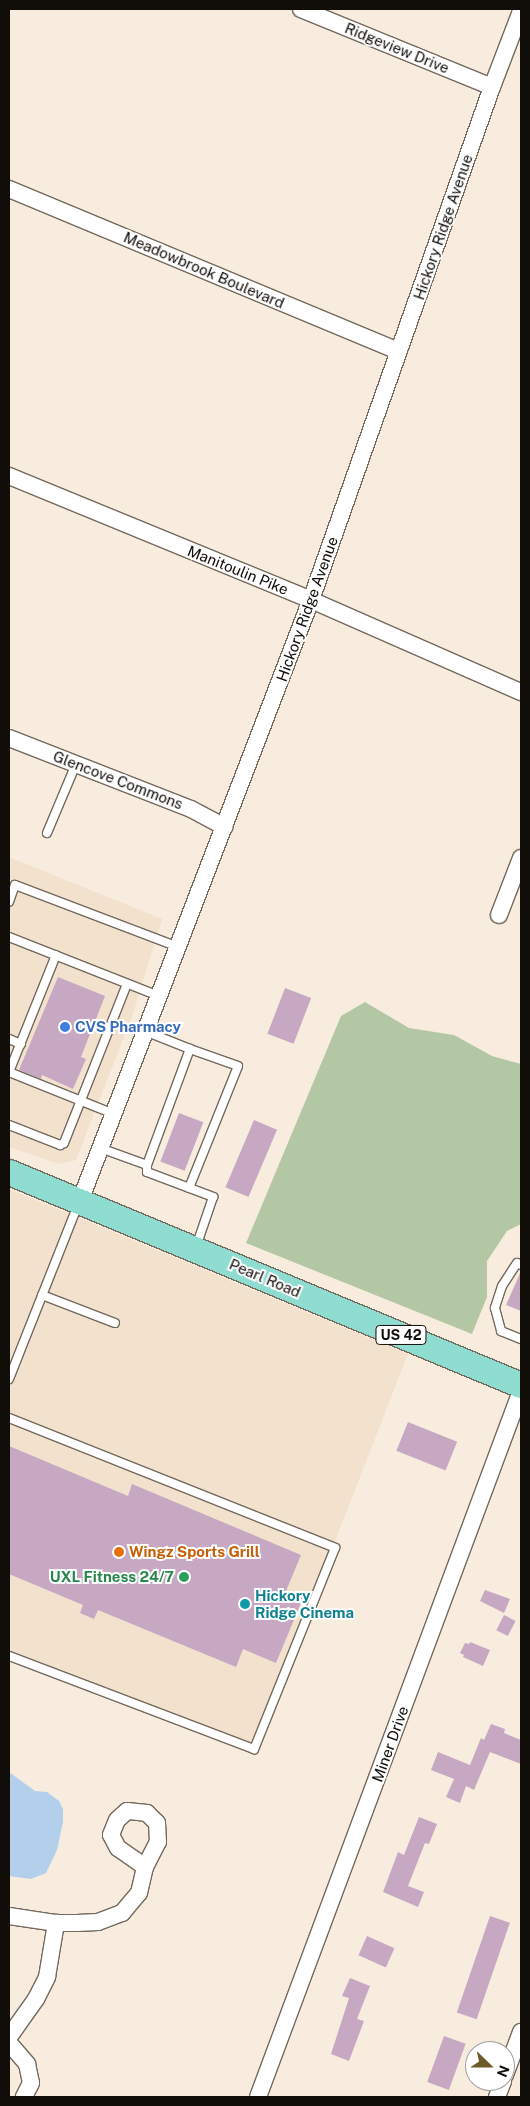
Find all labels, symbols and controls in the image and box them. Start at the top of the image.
street label: Ridgeview Drive [342,19,452,77]
street label: Hickory Ridge Avenue [410,152,476,302]
street label: Meadowbrook Boulevard [121,228,287,312]
street label: Hickory Ridge Avenue [272,534,342,684]
street label: Manitoulin Pike [185,542,291,598]
street label: Glencove Commons [50,747,186,813]
place label: CVS Pharmacy [75,1018,181,1036]
marker: CVS Pharmacy [59,1021,71,1033]
street label: Pearl Road [227,1255,303,1301]
road number: US 42 [375,1324,427,1346]
place label: Wingz Sports Grill [129,1543,260,1561]
marker: Wingz Sports Grill [113,1546,125,1558]
place label: UXL Fitness 24/7 [50,1568,174,1586]
marker: UXL Fitness 24/7 [178,1571,190,1583]
place label: Hickory Ridge Cinema [255,1586,354,1621]
marker: Hickory Ridge Cinema [239,1598,251,1610]
street label: Miner Drive [368,1703,412,1785]
north arrow [465,2041,515,2091]
text: N [494,2063,512,2079]

